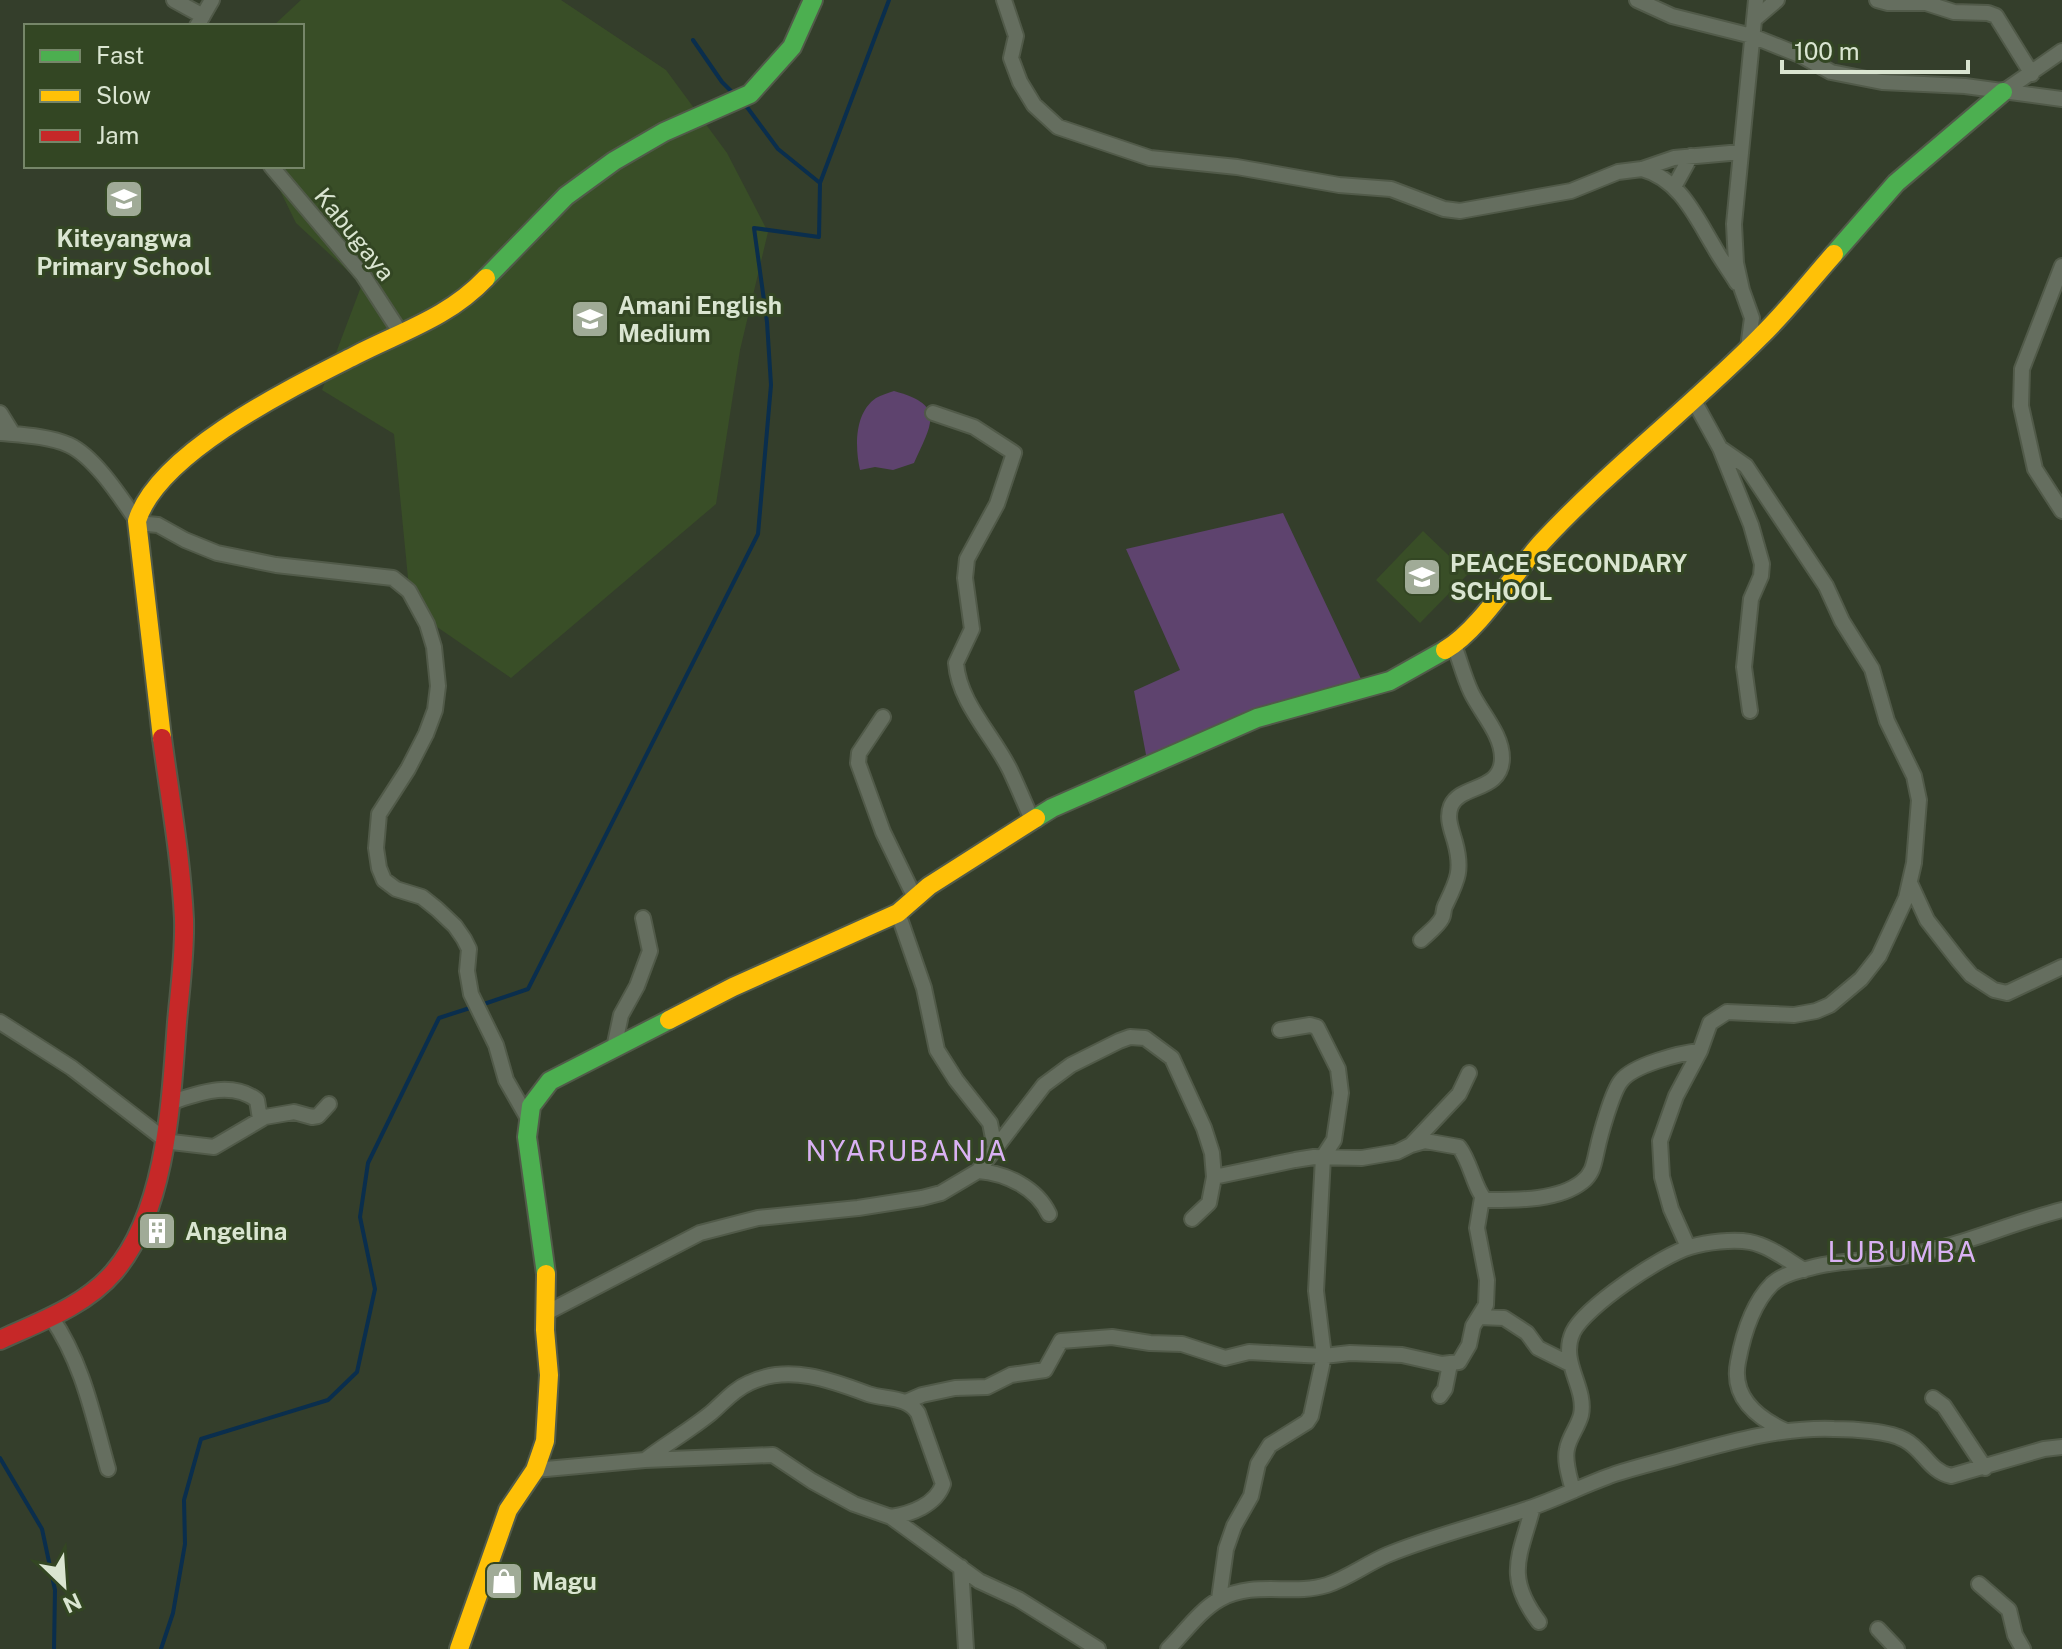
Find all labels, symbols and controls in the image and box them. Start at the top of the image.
legend [24,24,304,168]
scale bar [1782,24,1968,74]
text: 100 m [1794,37,1860,65]
text: Fast [96,41,144,69]
text: Slow [96,81,151,109]
text: Jam [96,121,139,149]
school or university icon: Kiteyangwa Primary School [103,178,145,220]
street label: Kabugaya [309,182,401,286]
place label: Kiteyangwa Primary School [36,224,212,280]
place label: Amani English Medium [618,291,782,347]
school or university icon: Amani English Medium [569,298,611,340]
place label: PEACE SECONDARY SCHOOL [1450,549,1687,605]
school or university icon: PEACE SECONDARY SCHOOL [1401,556,1443,598]
district label: NYARUBANJA [805,1134,1009,1167]
building icon: Angelina [136,1210,178,1252]
place label: Angelina [185,1217,287,1245]
district label: LUBUMBA [1828,1235,1978,1268]
north arrow [24,1545,104,1625]
shop icon: Magu [483,1560,525,1602]
place label: Magu [532,1567,597,1595]
text: N [59,1588,86,1619]

